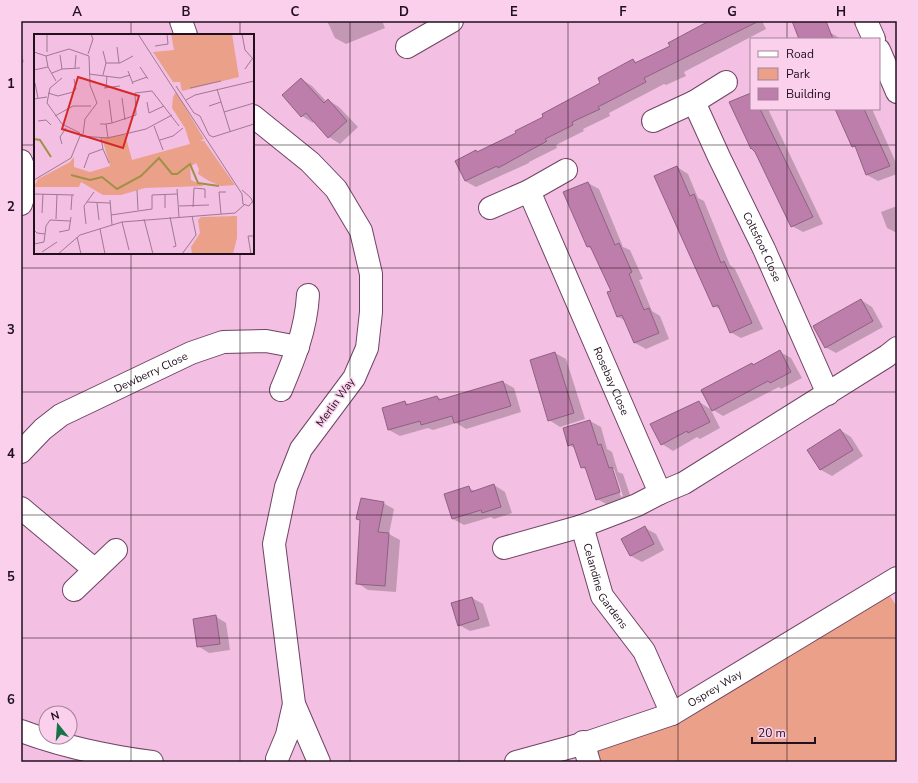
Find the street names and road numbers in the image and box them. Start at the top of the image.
street label: Coltsfoot Close [739,209,785,284]
street label: Rosebay Close [589,345,632,418]
street label: Dewberry Close [112,349,190,397]
street label: Merlin Way [313,375,358,430]
street label: Celandine Gardens [579,541,631,632]
street label: Osprey Way [685,666,745,711]

